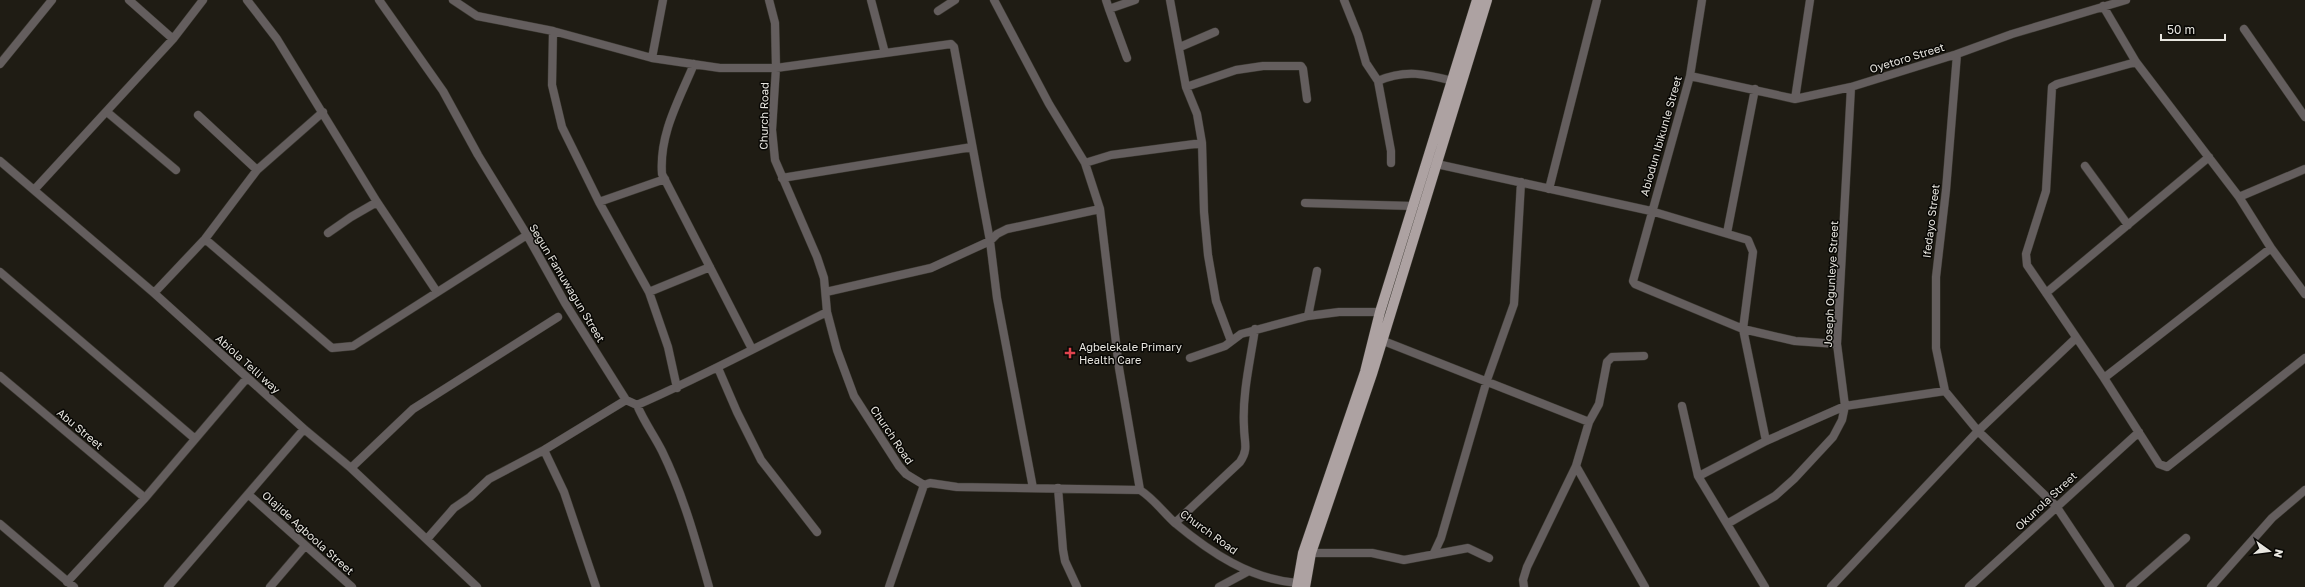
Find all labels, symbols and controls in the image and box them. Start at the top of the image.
scale bar [2161,16,2225,42]
text: 50 m [2167,22,2195,37]
street label: Oyetoro Street [1868,40,1946,75]
street label: Abiodun Ibikunle Street [1637,74,1684,198]
street label: Church Road [756,82,771,150]
street label: Ifedayo Street [1920,183,1941,259]
street label: Joseph Ogunleye Street [1821,220,1840,348]
street label: Segun Famuwagun Street [527,221,608,344]
street label: Abiola Telli way [214,331,283,396]
place label: Agbelekale Primary Health Care [1079,340,1182,366]
marker: Agbelekale Primary Health Care [1064,347,1076,359]
street label: Church Road [868,403,917,466]
street label: Abu Street [55,406,106,452]
street label: Okunola Street [2012,469,2079,532]
street label: Olajide Agboola Street [260,488,357,577]
street label: Church Road [1178,506,1240,557]
north arrow [2249,531,2289,571]
text: N [2272,548,2287,559]

